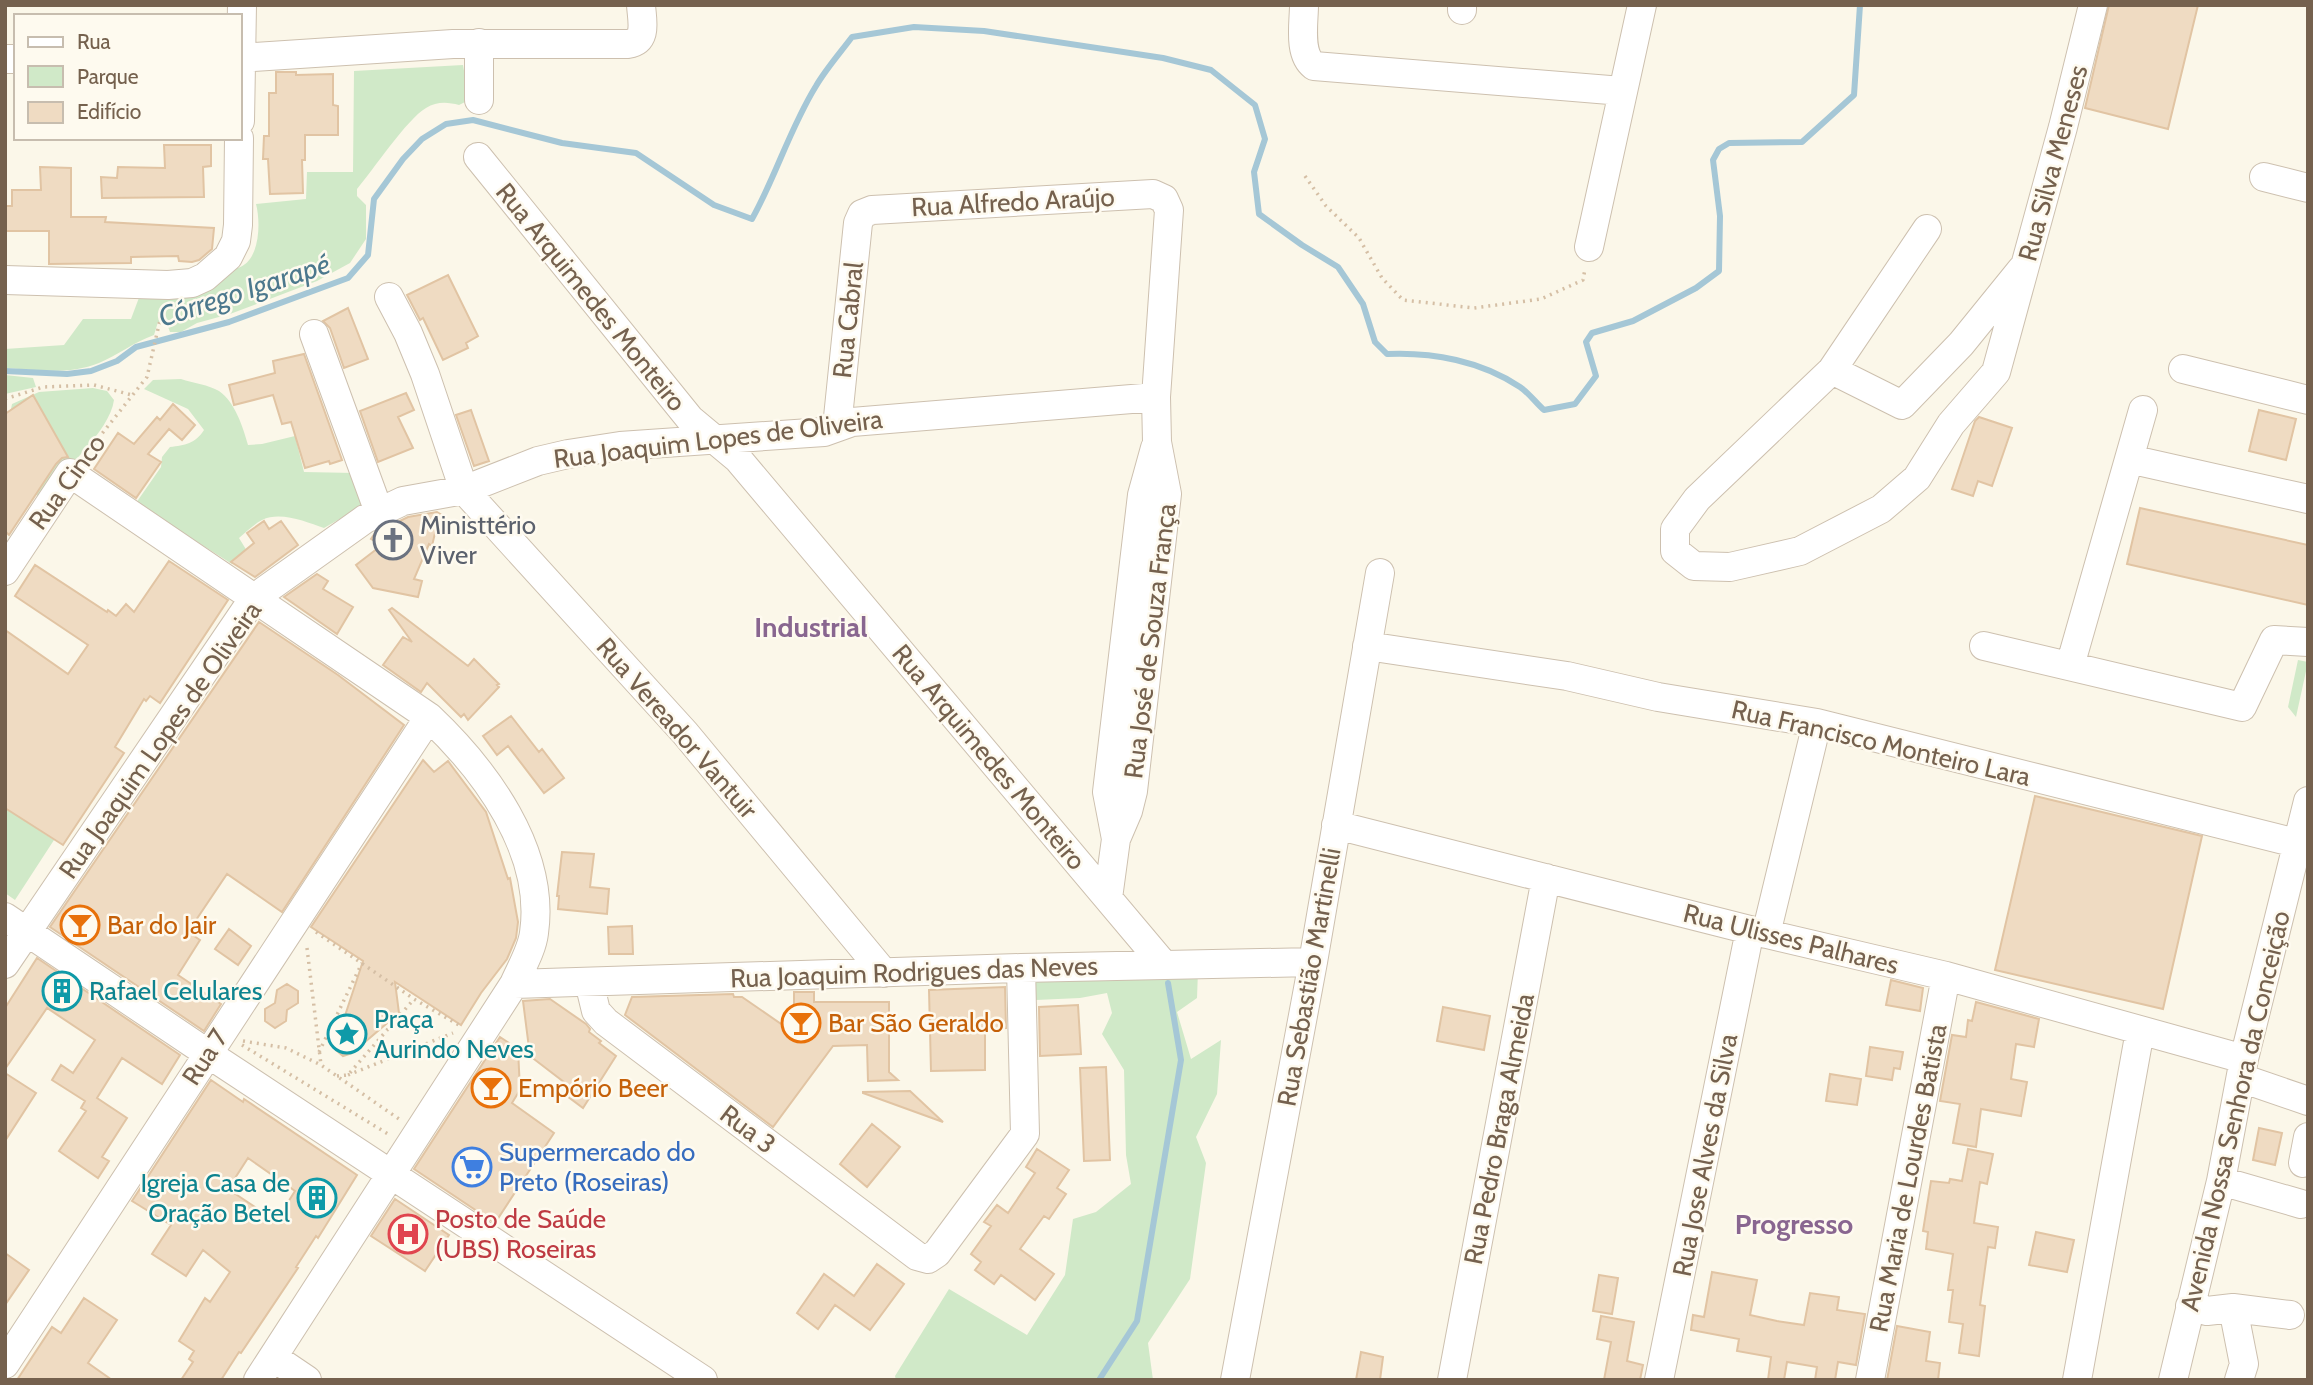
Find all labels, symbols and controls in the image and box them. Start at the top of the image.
legend [14,14,242,140]
text: Rua [77,29,111,54]
street label: Rua Silva Meneses [2011,61,2095,265]
text: Parque [77,64,139,89]
text: Edifício [77,99,141,124]
street label: Rua Arquimedes Monteiro [489,176,693,418]
street label: Rua Alfredo Araújo [910,181,1116,223]
water label: Córrego Igarapé [154,246,334,334]
street label: Rua Cabral [826,260,870,380]
street label: Rua Joaquim Lopes de Oliveira [552,403,885,475]
street label: Rua Cinco [22,428,112,536]
street label: Rua José de Souza França [1117,501,1183,780]
place label: Ministtério Viver [420,509,536,571]
church icon: Ministtério Viver [372,519,414,561]
street label: Rua Joaquim Lopes de Oliveira [52,595,268,885]
district label: Industrial [754,610,868,644]
street label: Rua Vereador Vantuir [590,631,765,826]
street label: Rua Arquimedes Monteiro [885,638,1093,876]
street label: Rua Francisco Monteiro Lara [1729,693,2034,793]
street label: Rua Sebastião Martinelli [1270,845,1348,1109]
street label: Rua Ulisses Palhares [1680,897,1902,981]
bar icon: Bar do Jair [59,904,101,946]
street label: Avenida Nossa Senhora da Conceição [2173,908,2297,1314]
place label: Bar do Jair [107,909,217,941]
street label: Rua Joaquim Rodrigues das Neves [730,950,1099,994]
building icon: Rafael Celulares [41,970,83,1012]
place label: Rafael Celulares [89,975,263,1007]
street label: Rua Pedro Braga Almeida [1457,990,1541,1267]
bar icon: Bar São Geraldo [780,1002,822,1044]
place label: Praça Aurindo Neves [374,1003,534,1065]
place label: Bar São Geraldo [828,1007,1004,1039]
place icon: Praça Aurindo Neves [326,1013,368,1055]
street label: Rua Maria de Lourdes Batista [1862,1021,1954,1335]
street label: Rua 7 [175,1023,235,1091]
street label: Rua Jose Alves da Silva [1666,1030,1744,1279]
bar icon: Empório Beer [470,1067,512,1109]
place label: Empório Beer [518,1072,669,1104]
street label: Rua 3 [714,1098,782,1160]
place label: Supermercado do Preto (Roseiras) [499,1136,695,1198]
supermarket icon: Supermercado do Preto (Roseiras) [451,1146,493,1188]
place label: Igreja Casa de Oração Betel [140,1167,290,1229]
building icon: Igreja Casa de Oração Betel [296,1177,338,1219]
place label: Posto de Saúde (UBS) Roseiras [435,1203,606,1265]
district label: Progresso [1735,1207,1853,1241]
hospital icon: Posto de Saúde (UBS) Roseiras [387,1213,429,1255]

